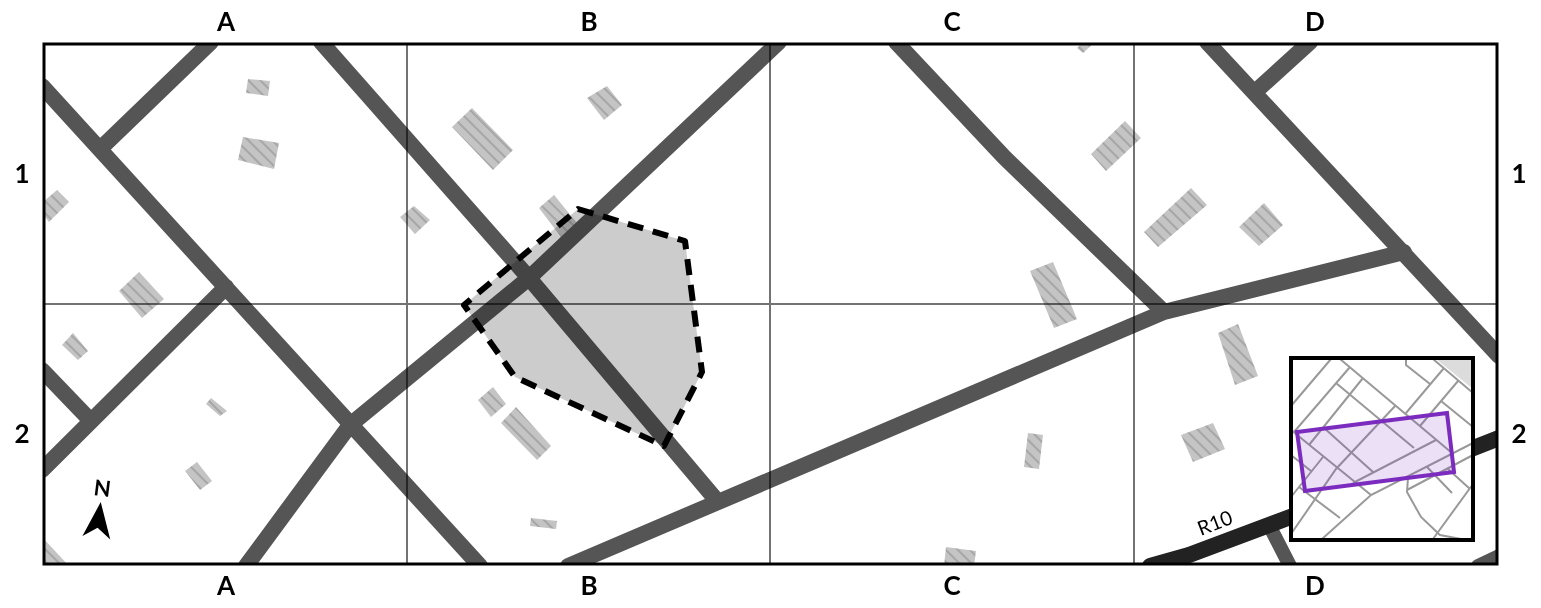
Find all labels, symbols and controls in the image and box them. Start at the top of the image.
text: A [216,5,236,37]
text: B [580,5,598,37]
text: C [943,5,961,37]
text: D [1305,5,1325,37]
text: 1 [14,157,30,189]
text: 1 [1511,157,1527,189]
inset map [1291,358,1473,540]
text: 2 [14,417,30,449]
text: 2 [1511,417,1527,449]
north arrow [60,468,140,548]
text: N [92,473,113,502]
street label: R10 [1194,504,1236,540]
text: A [216,569,236,601]
text: B [580,569,598,601]
text: C [943,569,961,601]
text: D [1305,569,1325,601]

